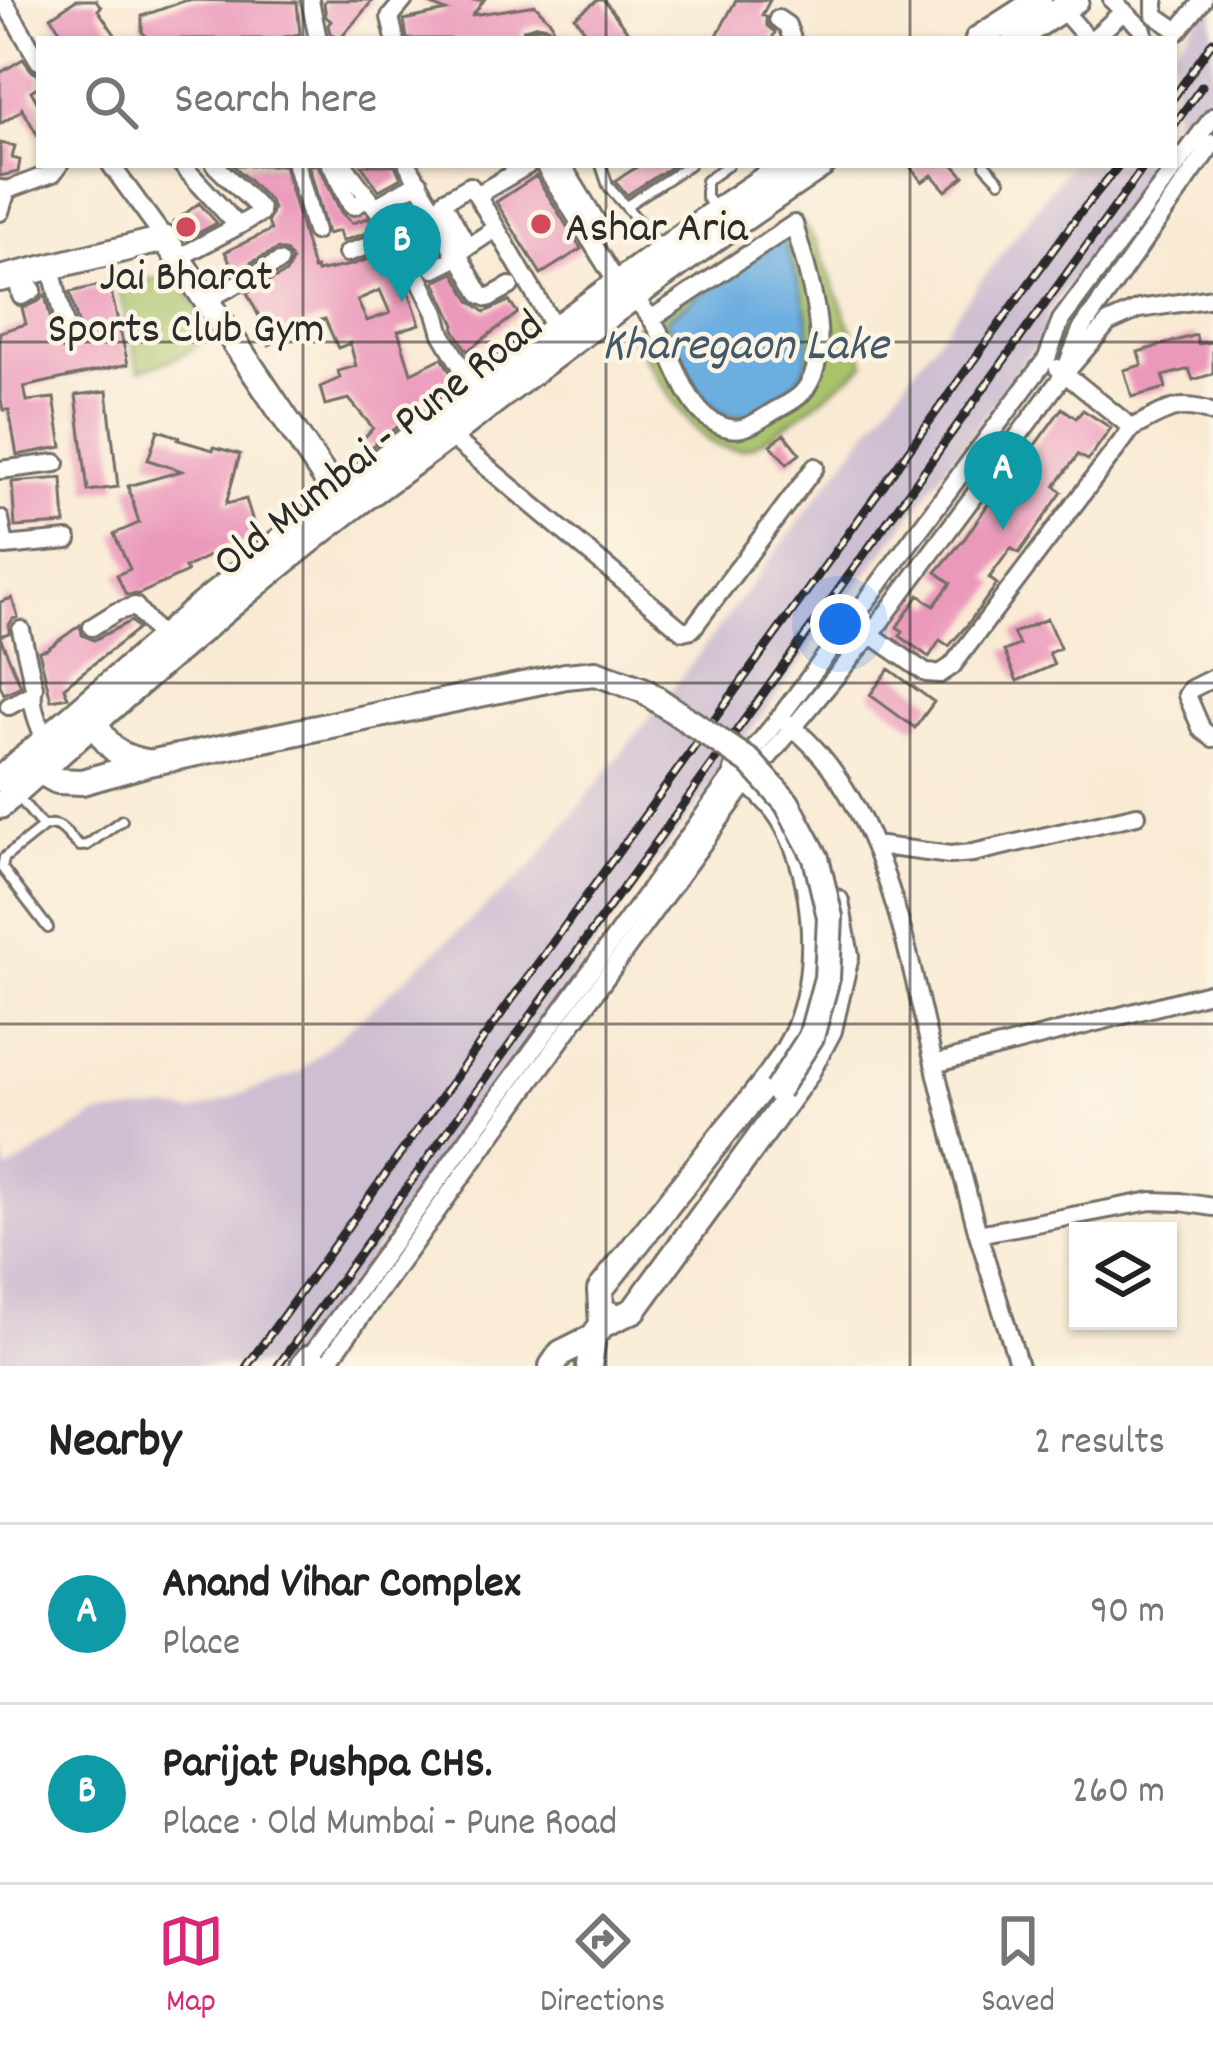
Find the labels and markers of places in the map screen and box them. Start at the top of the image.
place label: Ashar Aria [565,199,749,263]
pin: B [363,203,441,302]
marker: Ashar Aria [528,211,554,237]
marker: Jai Bharat Sports Club Gym [173,214,199,240]
place label: Jai Bharat Sports Club Gym [47,248,325,364]
pin: A [964,431,1042,530]

